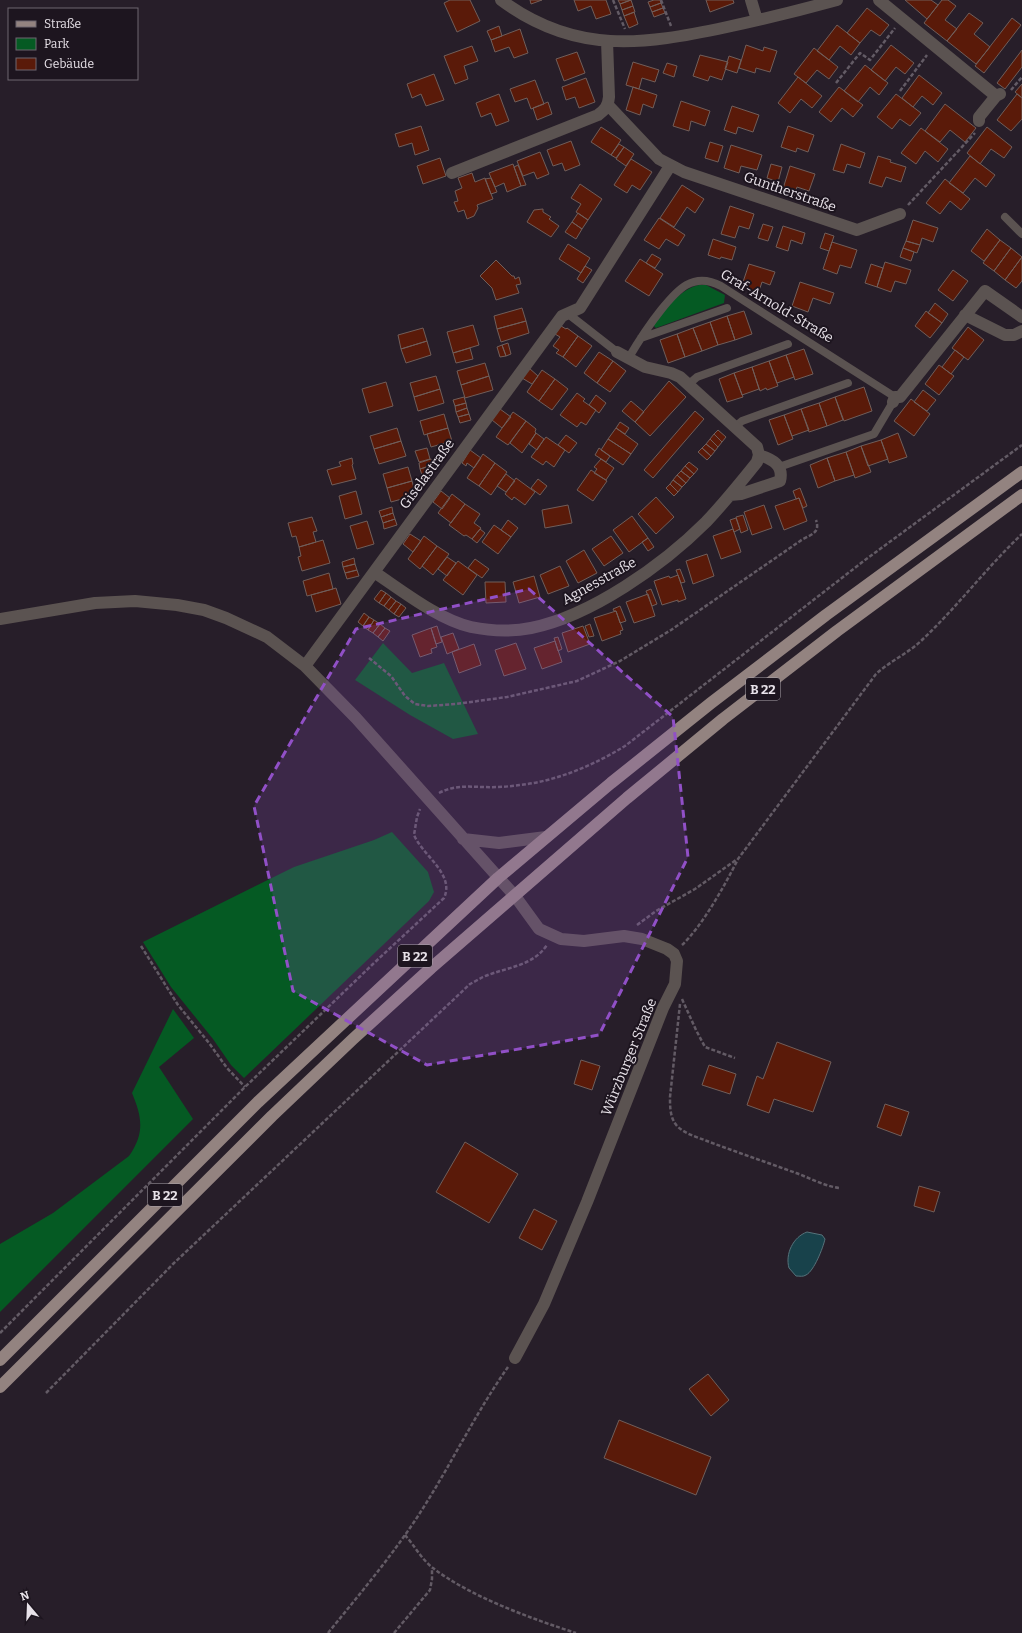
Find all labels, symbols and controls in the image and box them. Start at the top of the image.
legend [8,8,138,80]
text: Straße [44,17,81,31]
text: Park [44,37,70,51]
text: Gebäude [44,57,94,71]
street label: Guntherstraße [741,168,839,216]
street label: Graf-Arnold-Straße [717,266,837,346]
street label: Giselastraße [396,436,458,512]
street label: Agnesstraße [559,554,639,608]
road number: B 22 [746,678,780,700]
road number: B 22 [398,945,432,967]
street label: Würzburger Straße [598,996,660,1118]
road number: B 22 [148,1184,182,1206]
north arrow [8,1585,48,1625]
text: N [19,1588,32,1604]

